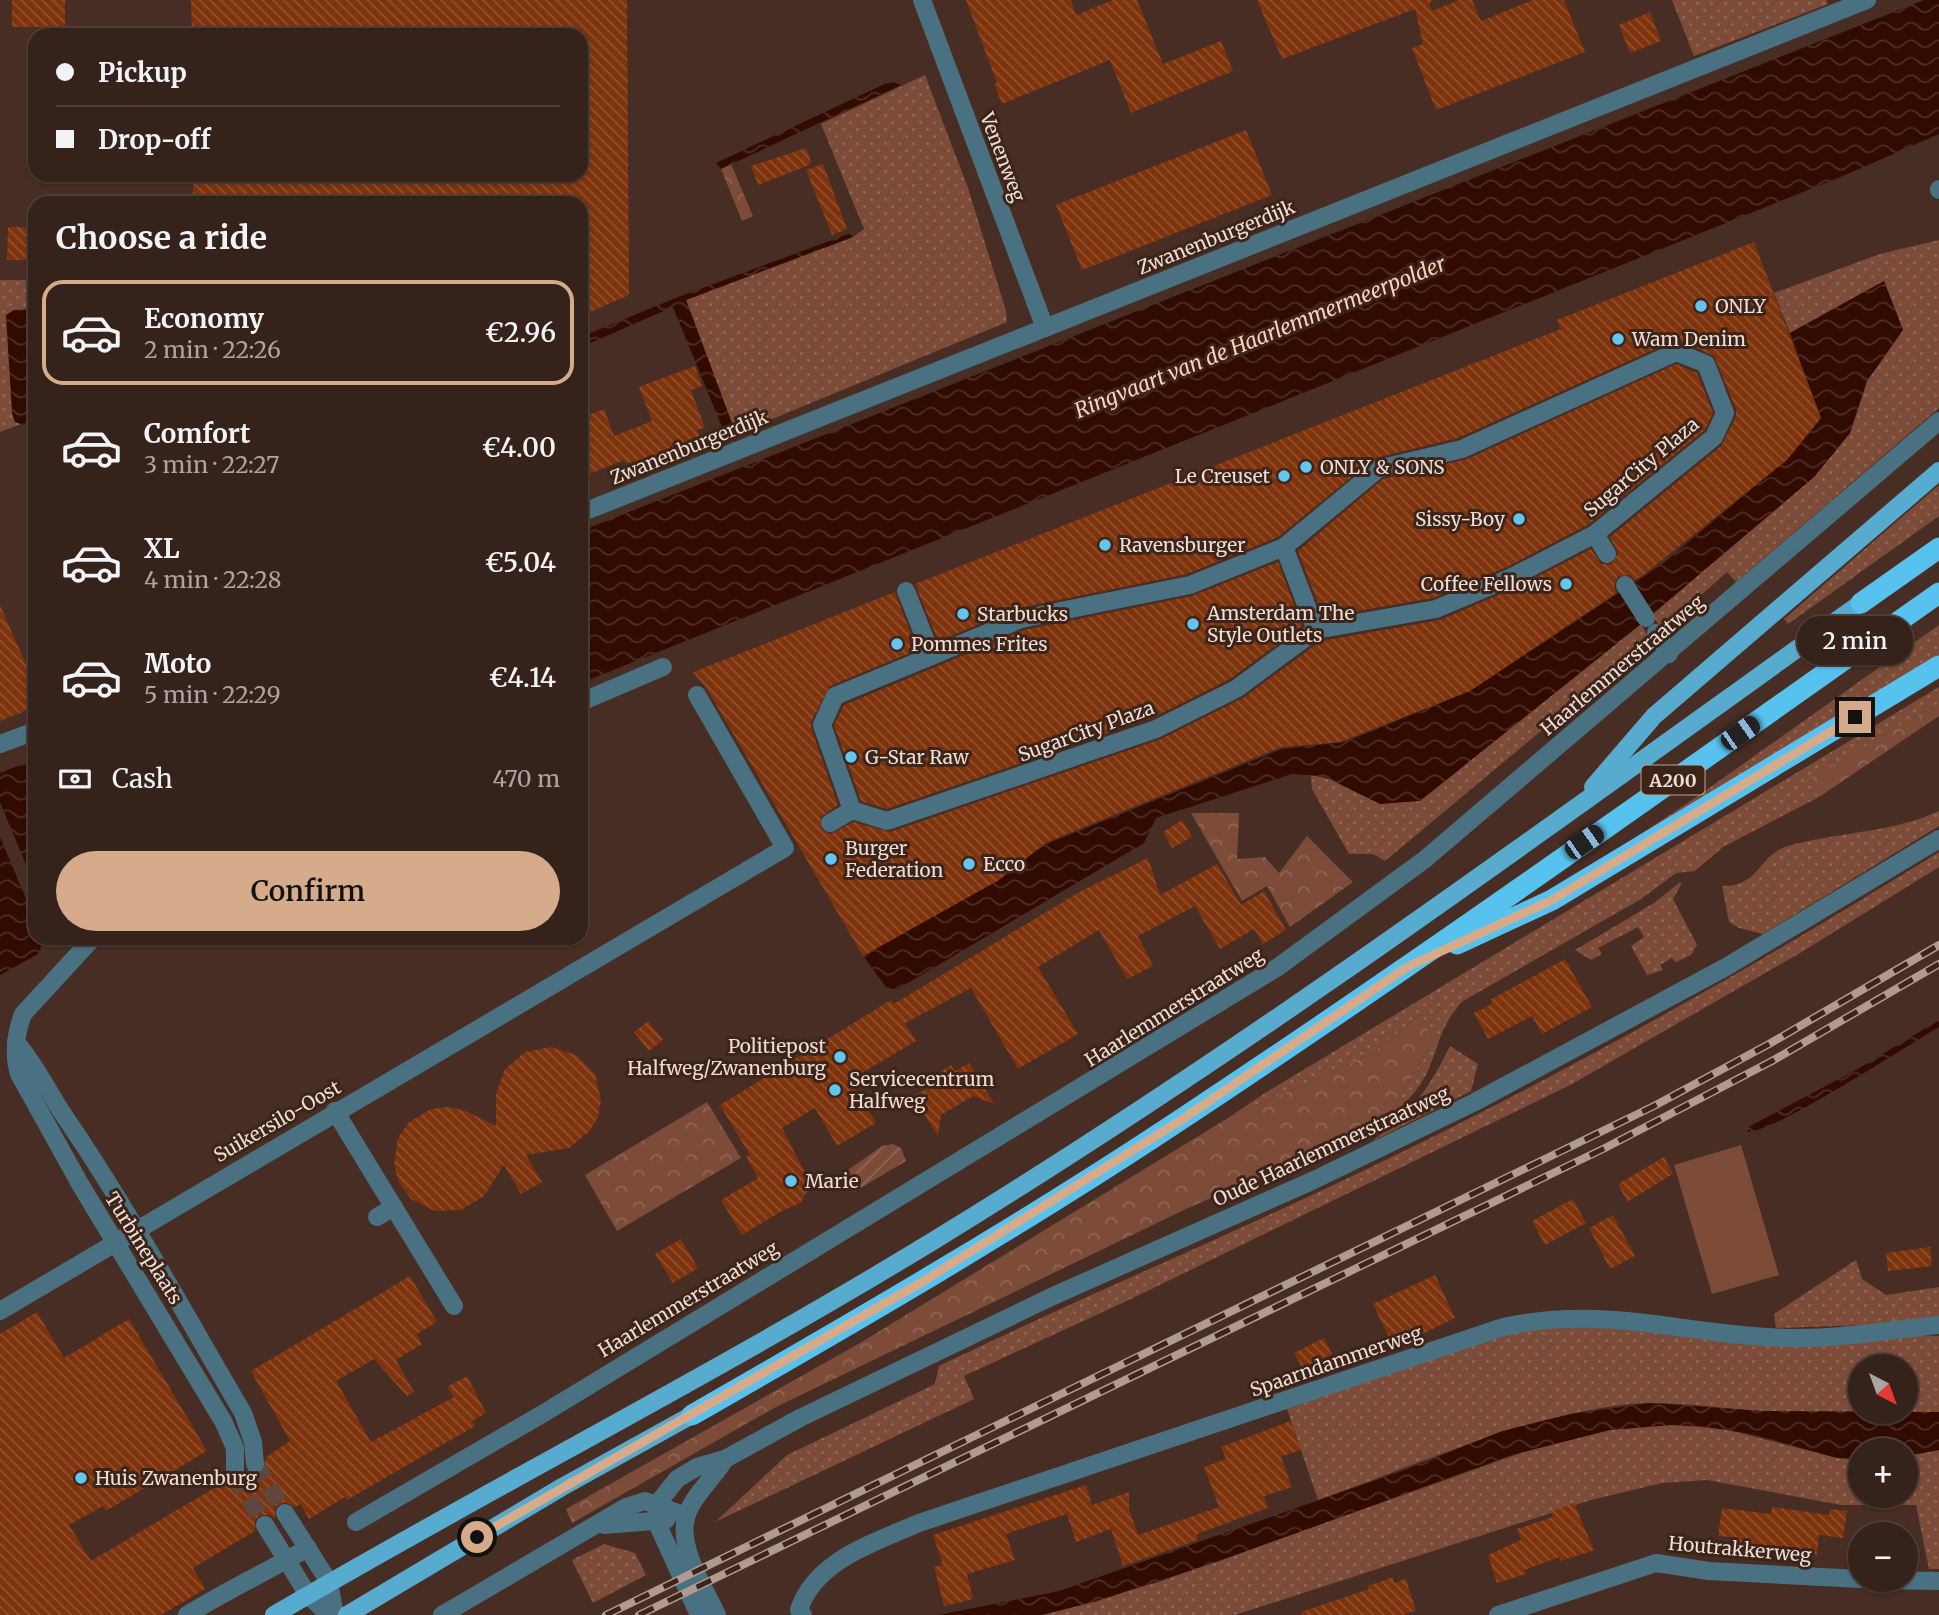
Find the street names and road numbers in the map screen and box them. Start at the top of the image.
street label: Venenweg [975,108,1031,205]
street label: Zwanenburgerdijk [1134,194,1298,280]
street label: Zwanenburgerdijk [607,404,771,490]
street label: SugarCity Plaza [1578,412,1704,522]
street label: Haarlemmerstraatweg [1535,589,1709,740]
street label: SugarCity Plaza [1015,695,1157,767]
road number: A200 [1642,766,1704,794]
street label: Haarlemmerstraatweg [1080,942,1268,1072]
street label: Suikersilo-Oost [209,1075,345,1167]
street label: Oude Haarlemmerstraatweg [1209,1080,1453,1211]
street label: Turbineplaats [100,1187,188,1309]
street label: Haarlemmerstraatweg [593,1235,783,1362]
street label: Spaarndammerweg [1247,1320,1426,1402]
street label: Houtrakkerweg [1667,1531,1813,1567]

